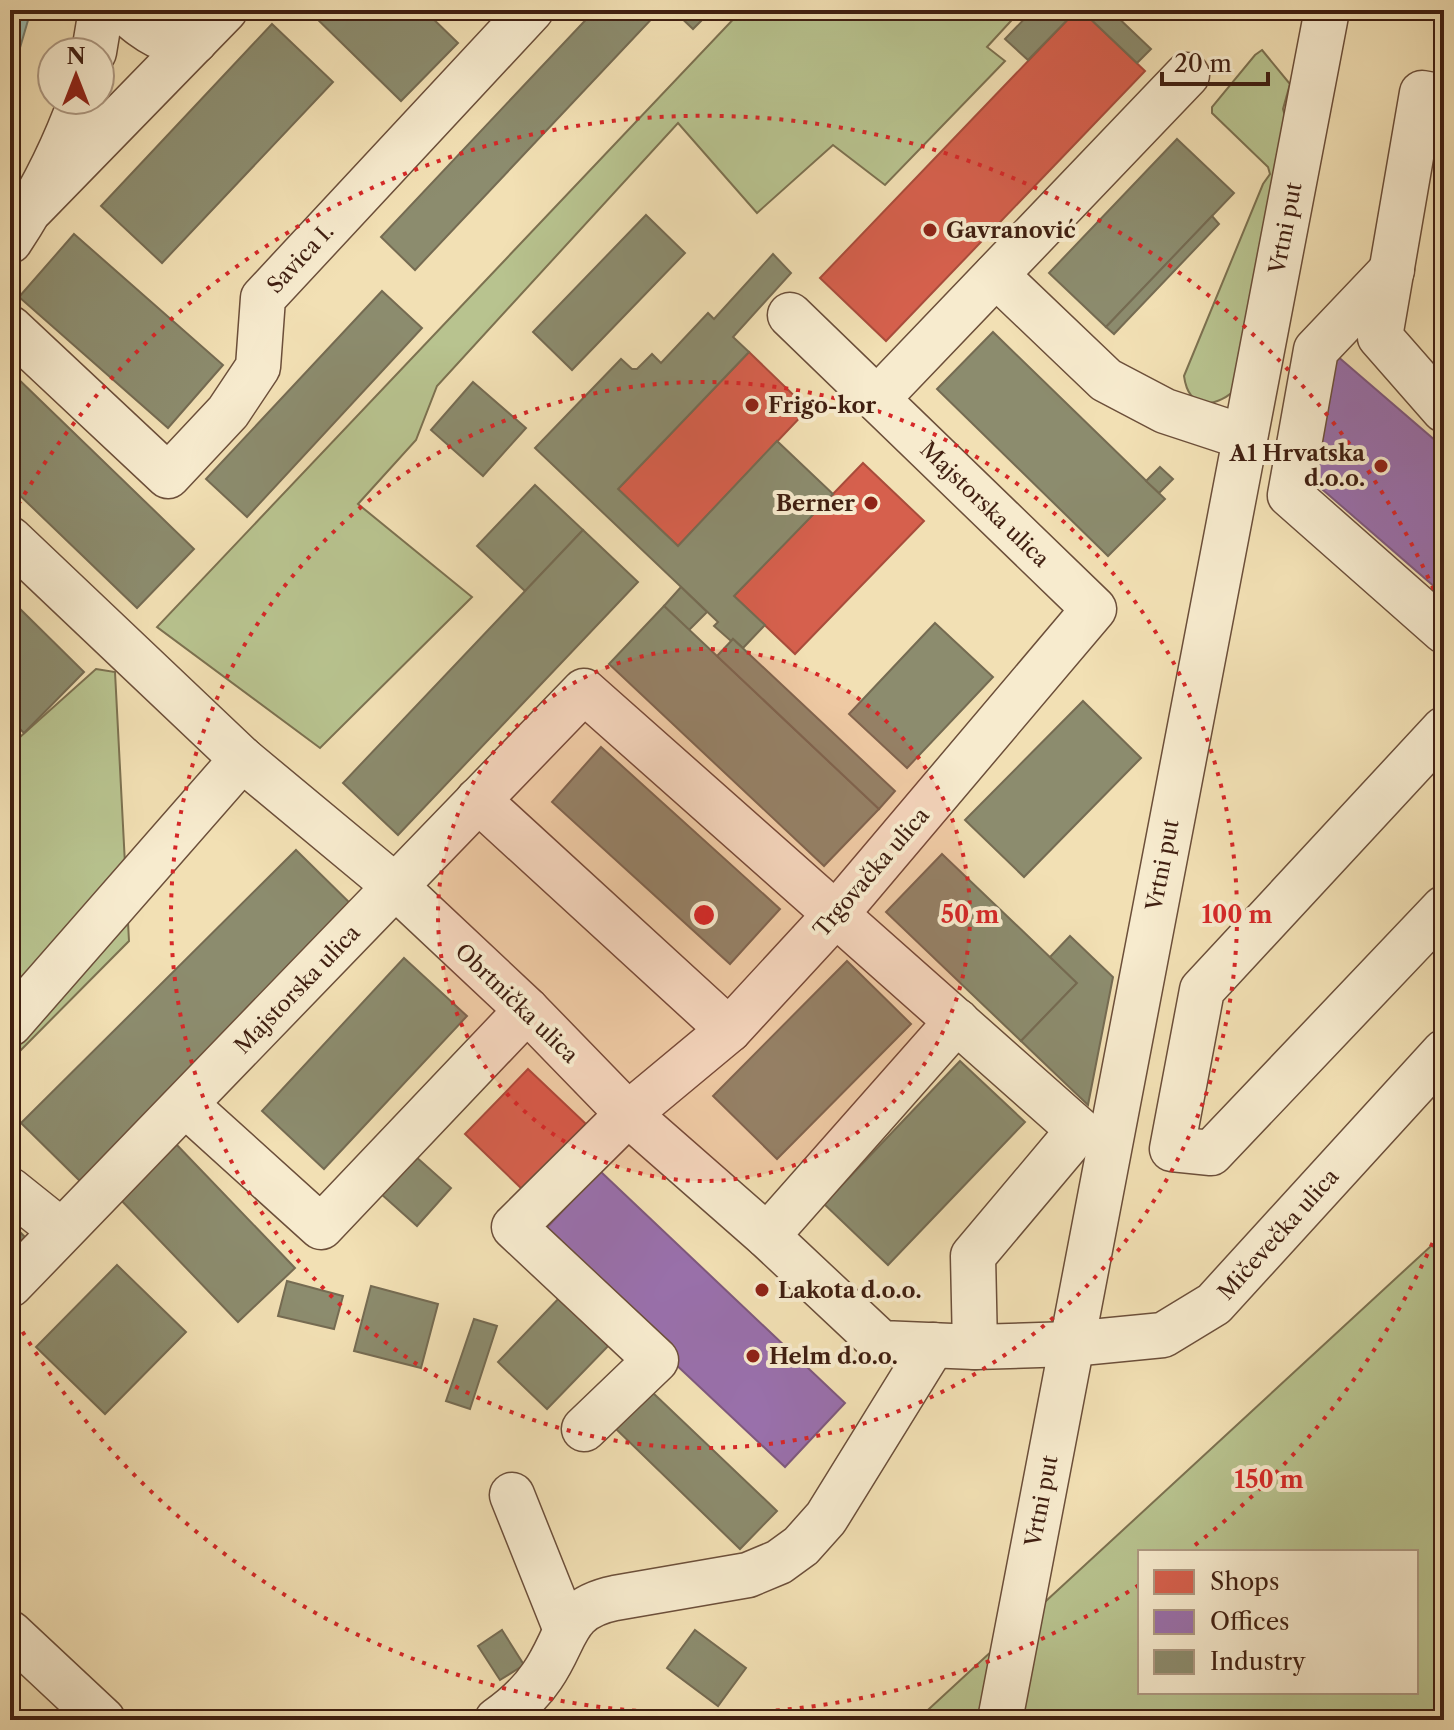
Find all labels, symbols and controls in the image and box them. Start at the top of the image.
north arrow [36,36,116,116]
scale bar [1162,36,1268,86]
text: N [66,43,86,70]
text: 20 m [1174,49,1232,78]
street label: Vrtni put [1263,180,1308,277]
place label: Gavranović [946,217,1076,244]
street label: Savica I. [261,218,339,299]
marker: Gavranović [921,221,939,239]
place label: Frigo-kor [768,392,876,419]
marker: Frigo-kor [743,396,761,414]
street label: Majstorska ulica [915,436,1055,573]
place label: A1 Hrvatska d.o.o. [1229,440,1365,492]
marker: A1 Hrvatska d.o.o. [1372,457,1390,475]
place label: Berner [776,490,855,517]
marker: Berner [862,494,880,512]
street label: Trgovačka ulica [808,802,935,943]
street label: Vrtni put [1140,817,1185,914]
text: 50 m [941,900,999,929]
text: 100 m [1201,900,1273,929]
centre of rings [690,901,718,929]
street label: Majstorska ulica [229,919,366,1059]
street label: Obrtnička ulica [450,938,584,1069]
street label: Mičevečka ulica [1212,1163,1345,1306]
place label: Lakota d.o.o. [778,1277,922,1304]
marker: Lakota d.o.o. [753,1281,771,1299]
place label: Helm d.o.o. [769,1343,898,1370]
marker: Helm d.o.o. [744,1347,762,1365]
street label: Vrtni put [1019,1453,1064,1550]
text: 150 m [1234,1465,1304,1494]
legend [1138,1550,1418,1694]
text: Shops [1210,1567,1279,1596]
text: Offices [1210,1607,1290,1636]
text: Industry [1210,1647,1306,1676]

